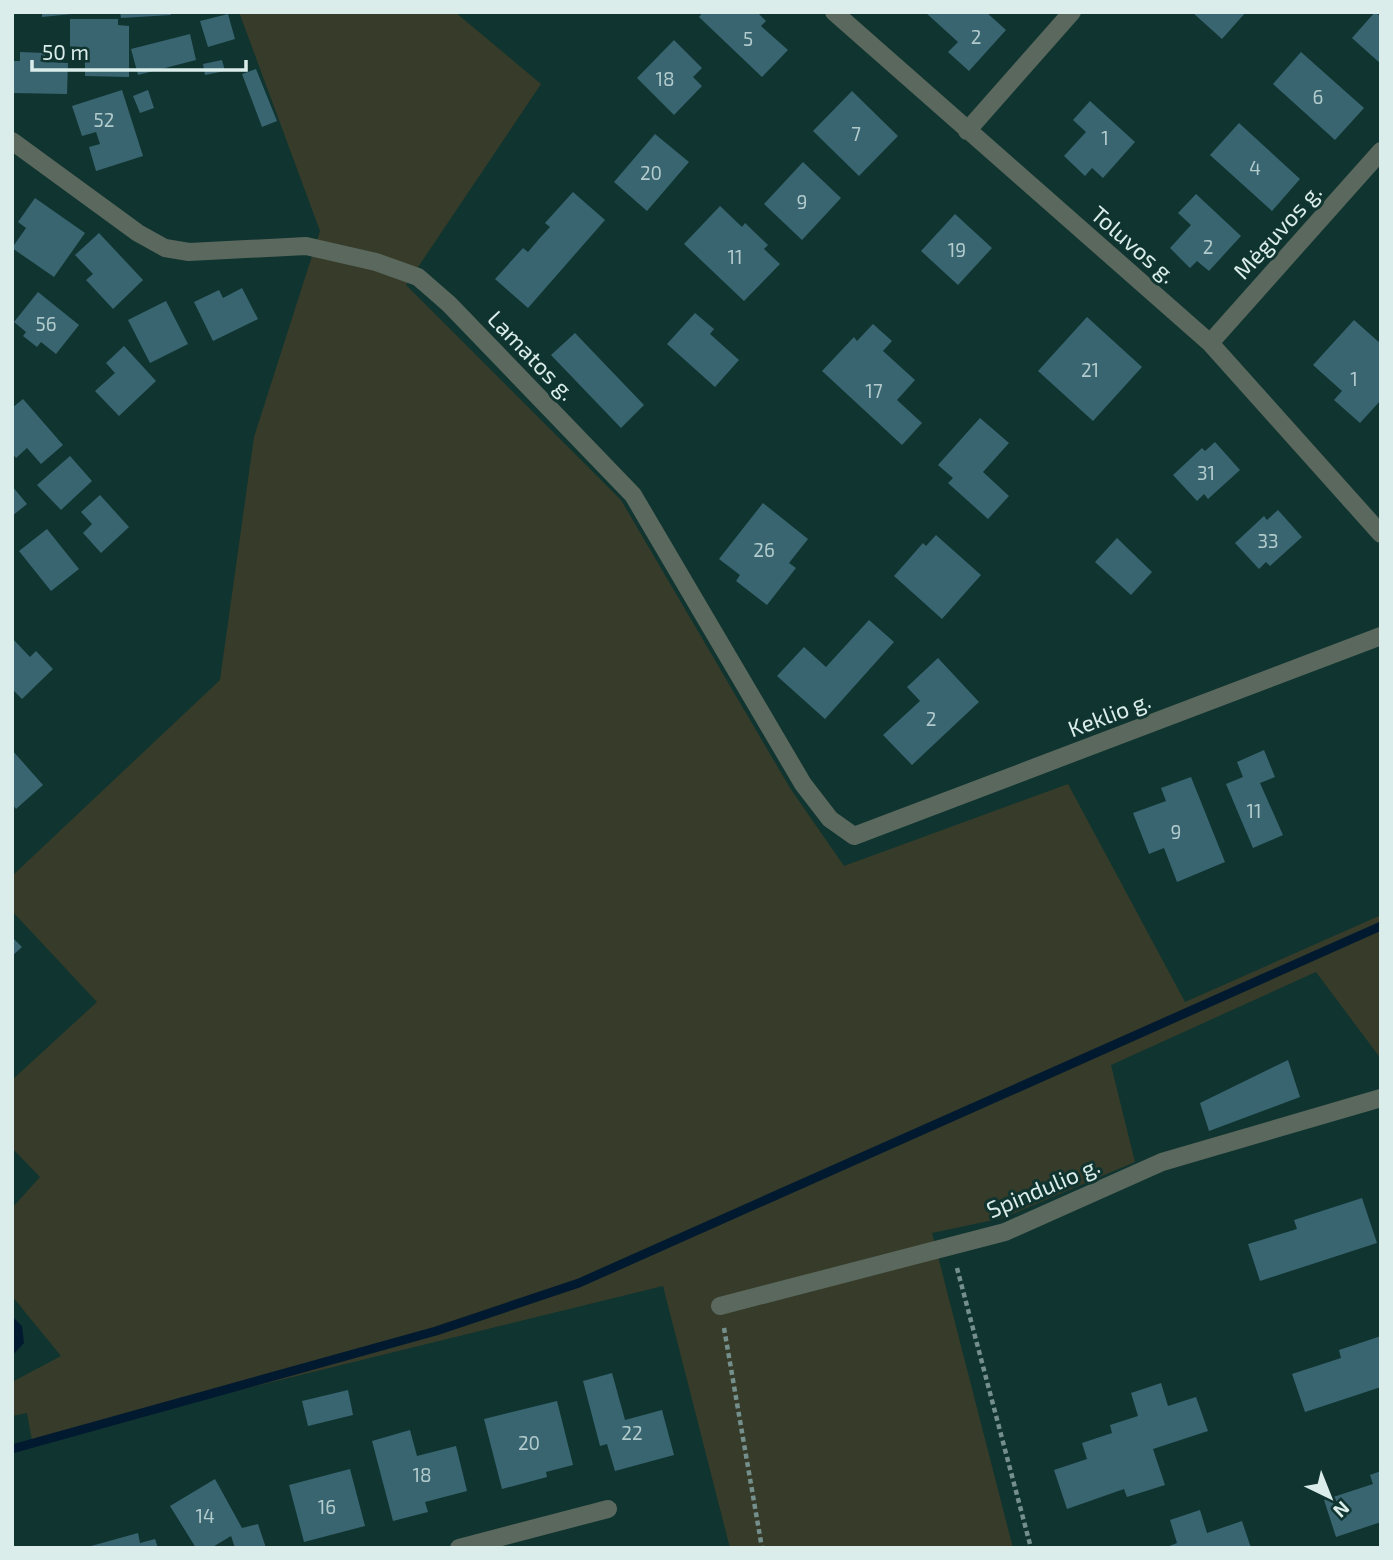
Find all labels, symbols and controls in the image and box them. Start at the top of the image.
house number: 2 [971,25,981,48]
house number: 5 [743,27,753,50]
scale bar [32,28,245,72]
text: 50 m [42,39,89,64]
house number: 18 [655,67,675,90]
house number: 6 [1313,85,1323,108]
house number: 52 [94,108,114,131]
house number: 7 [851,122,861,145]
house number: 1 [1101,126,1109,149]
house number: 4 [1249,156,1261,179]
house number: 20 [640,161,662,184]
street label: Mėguvos g. [1227,178,1327,284]
house number: 9 [797,190,807,213]
street label: Toluvos g. [1086,199,1182,289]
house number: 2 [1203,235,1213,258]
house number: 19 [948,238,966,261]
house number: 11 [727,245,743,268]
street label: Lamatos g. [482,304,582,406]
house number: 56 [35,312,57,335]
house number: 21 [1081,358,1099,381]
house number: 1 [1350,367,1358,390]
house number: 17 [865,379,883,402]
house number: 31 [1197,461,1215,484]
house number: 33 [1257,529,1279,552]
house number: 26 [753,538,775,561]
street label: Keklio g. [1064,685,1154,743]
house number: 2 [926,707,936,730]
house number: 11 [1246,799,1262,822]
house number: 9 [1171,820,1181,843]
street label: Spindulio g. [982,1151,1104,1223]
house number: 22 [621,1421,643,1444]
house number: 20 [518,1431,540,1454]
north arrow [1295,1462,1365,1532]
house number: 18 [412,1463,432,1486]
house number: 16 [318,1495,336,1518]
text: N [1329,1497,1355,1523]
house number: 14 [195,1504,215,1527]

